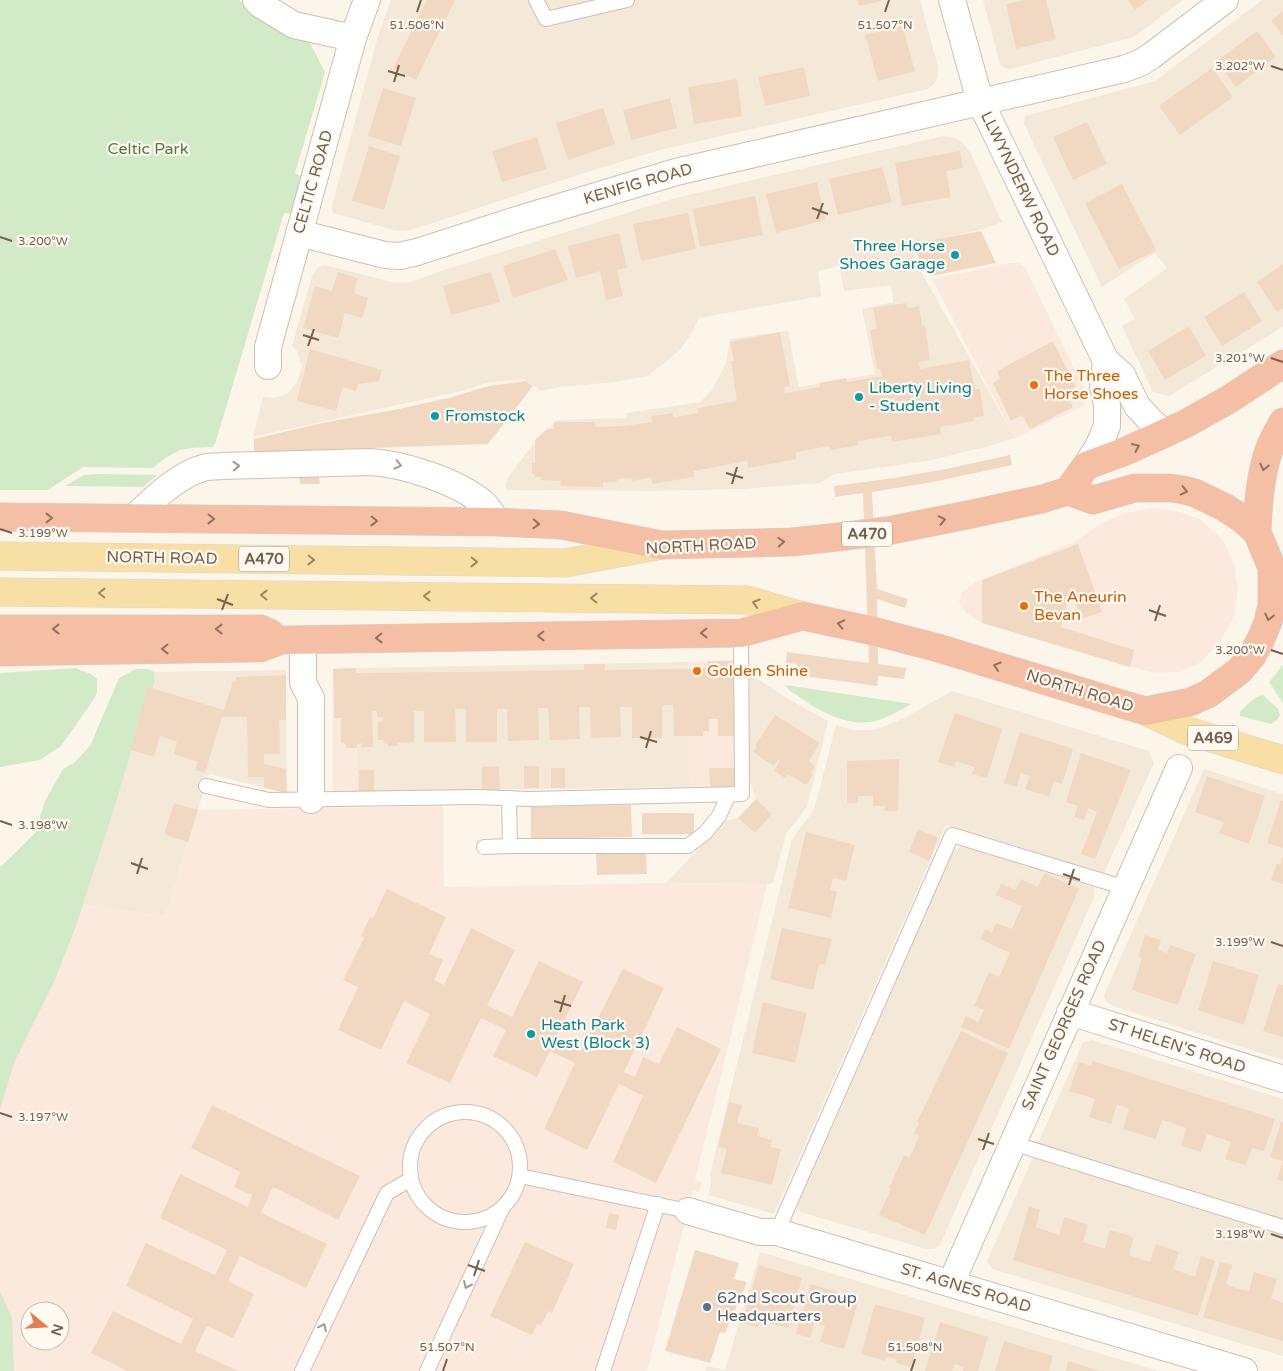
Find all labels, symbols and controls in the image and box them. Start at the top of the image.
text: 51.506°N [390,18,444,32]
text: 51.507°N [857,18,913,32]
text: 3.202°W [1215,59,1265,73]
street label: LLWYNDERW ROAD [976,108,1064,260]
street label: CELTIC ROAD [289,128,337,236]
park label: Celtic Park [108,139,189,159]
street label: KENFIG ROAD [581,159,695,209]
text: 3.200°W [18,234,68,248]
place label: Three Horse Shoes Garage [840,236,945,274]
marker: Three Horse Shoes Garage [949,249,961,261]
text: 3.201°W [1215,351,1265,365]
place label: The Three Horse Shoes [1044,366,1139,404]
place label: Liberty Living - Student [869,378,972,416]
marker: The Three Horse Shoes [1028,379,1040,391]
marker: Liberty Living - Student [853,391,865,403]
place label: Fromstock [445,406,525,426]
marker: Fromstock [429,410,441,422]
one-way arrow [1131,442,1140,453]
one-way arrow [393,459,402,470]
one-way arrow [232,460,240,471]
one-way arrow [1260,463,1270,472]
one-way arrow [1179,485,1188,495]
one-way arrow [45,513,53,523]
one-way arrow [208,514,215,524]
one-way arrow [370,516,378,526]
one-way arrow [937,516,946,526]
one-way arrow [532,518,540,529]
road number: A470 [842,522,892,546]
text: 3.199°W [18,526,68,540]
street label: NORTH ROAD [645,533,757,559]
one-way arrow [778,537,785,547]
road number: A470 [239,546,289,572]
street label: NORTH ROAD [106,547,218,569]
one-way arrow [308,555,315,565]
one-way arrow [470,557,478,567]
place label: The Aneurin Bevan [1034,587,1127,625]
one-way arrow [98,588,106,598]
one-way arrow [260,589,268,600]
one-way arrow [423,591,430,601]
one-way arrow [589,593,597,603]
one-way arrow [752,598,760,608]
marker: The Aneurin Bevan [1018,600,1030,612]
one-way arrow [1264,612,1275,621]
one-way arrow [836,619,845,630]
one-way arrow [52,624,60,634]
one-way arrow [214,624,222,634]
one-way arrow [700,628,708,638]
one-way arrow [537,631,545,641]
one-way arrow [375,633,382,643]
text: 3.200°W [1215,643,1265,657]
one-way arrow [161,644,169,655]
place label: Golden Shine [707,661,808,681]
one-way arrow [994,662,1002,672]
marker: Golden Shine [691,665,703,677]
street label: NORTH ROAD [1024,665,1136,717]
road number: A469 [1188,726,1238,750]
text: 3.198°W [18,818,68,832]
text: 3.199°W [1215,935,1265,949]
street label: SAINT GEORGES ROAD [1017,937,1111,1113]
street label: ST HELEN'S ROAD [1106,1014,1248,1078]
place label: Heath Park West (Block 3) [541,1015,650,1053]
marker: Heath Park West (Block 3) [525,1028,537,1040]
text: 3.197°W [18,1110,68,1124]
text: 3.198°W [1215,1227,1265,1241]
street label: ST. AGNES ROAD [898,1259,1034,1317]
one-way arrow [463,1280,474,1289]
place label: 62nd Scout Group Headquarters [717,1288,857,1326]
north arrow [20,1301,70,1351]
marker: 62nd Scout Group Headquarters [701,1301,713,1313]
text: N [47,1322,67,1338]
one-way arrow [316,1323,327,1332]
text: 51.507°N [419,1340,475,1354]
text: 51.508°N [888,1340,942,1354]

